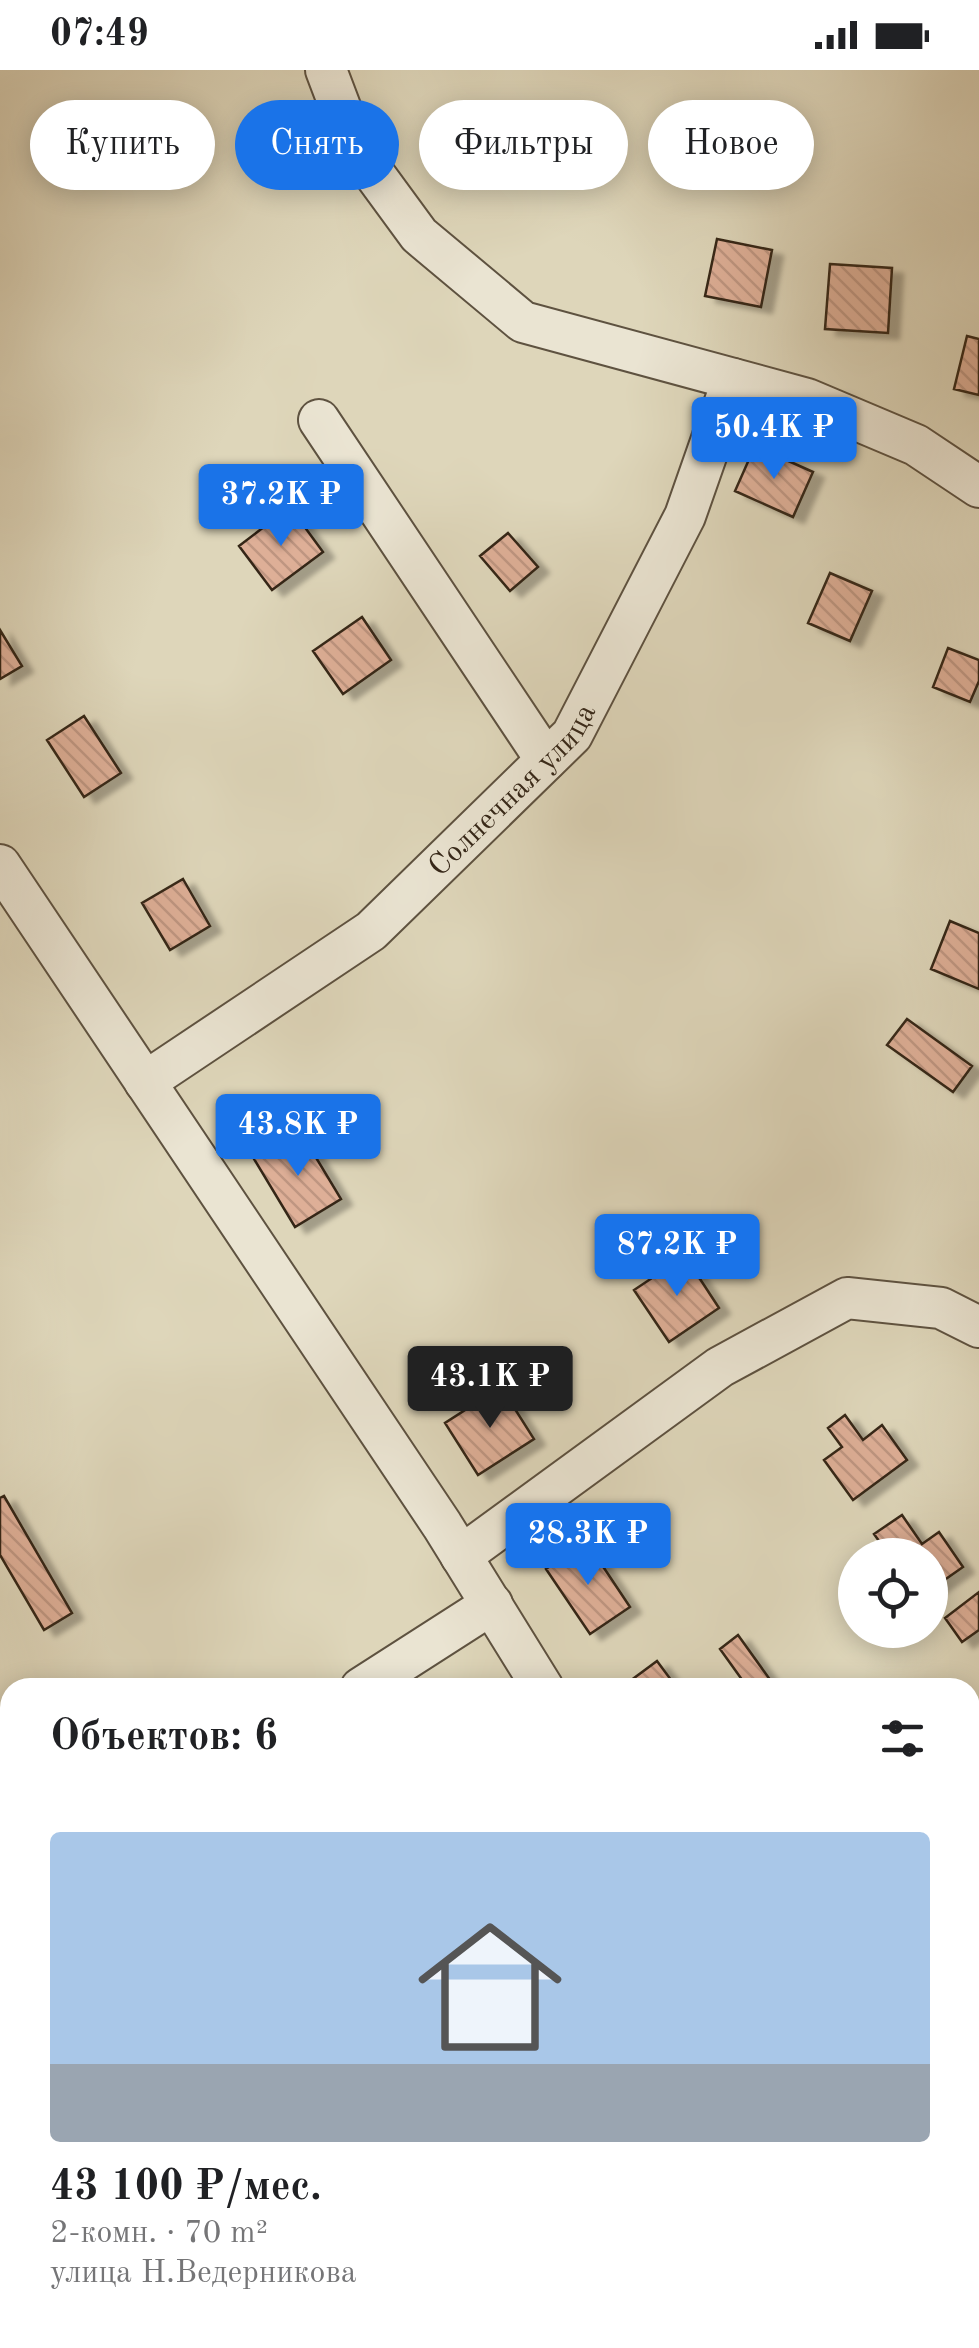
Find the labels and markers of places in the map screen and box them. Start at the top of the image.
pin: 50.4K ₽ [682,397,866,482]
pin: 37.2K ₽ [189,464,373,549]
pin: 43.8K ₽ [206,1094,390,1179]
pin: 87.2K ₽ [585,1214,769,1299]
pin: 43.1K ₽ [398,1346,582,1431]
pin: 28.3K ₽ [496,1503,680,1588]

